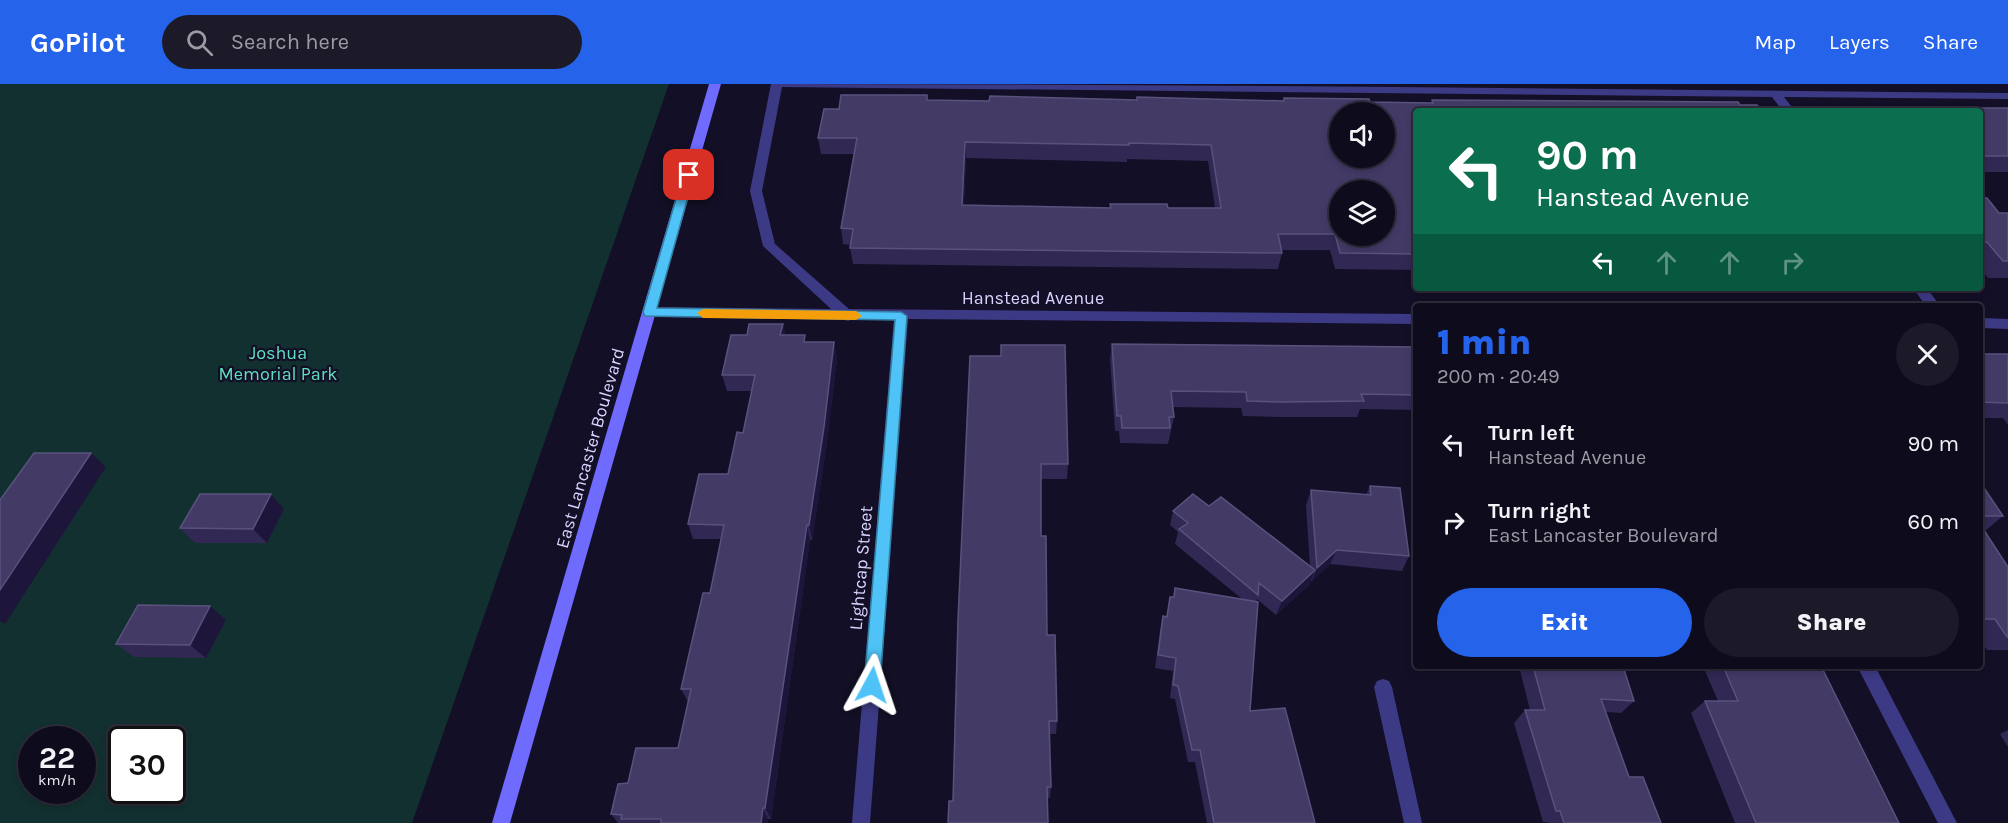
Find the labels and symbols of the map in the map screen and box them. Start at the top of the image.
pin [663,149,714,200]
street label: Hanstead Avenue [962,287,1104,309]
park label: Joshua Memorial Park [219,342,337,385]
street label: East Lancaster Boulevard [551,345,629,551]
street label: Lightcap Street [845,505,877,631]
position arrow [840,653,904,717]
speed limit sign: 30 [108,726,186,804]

